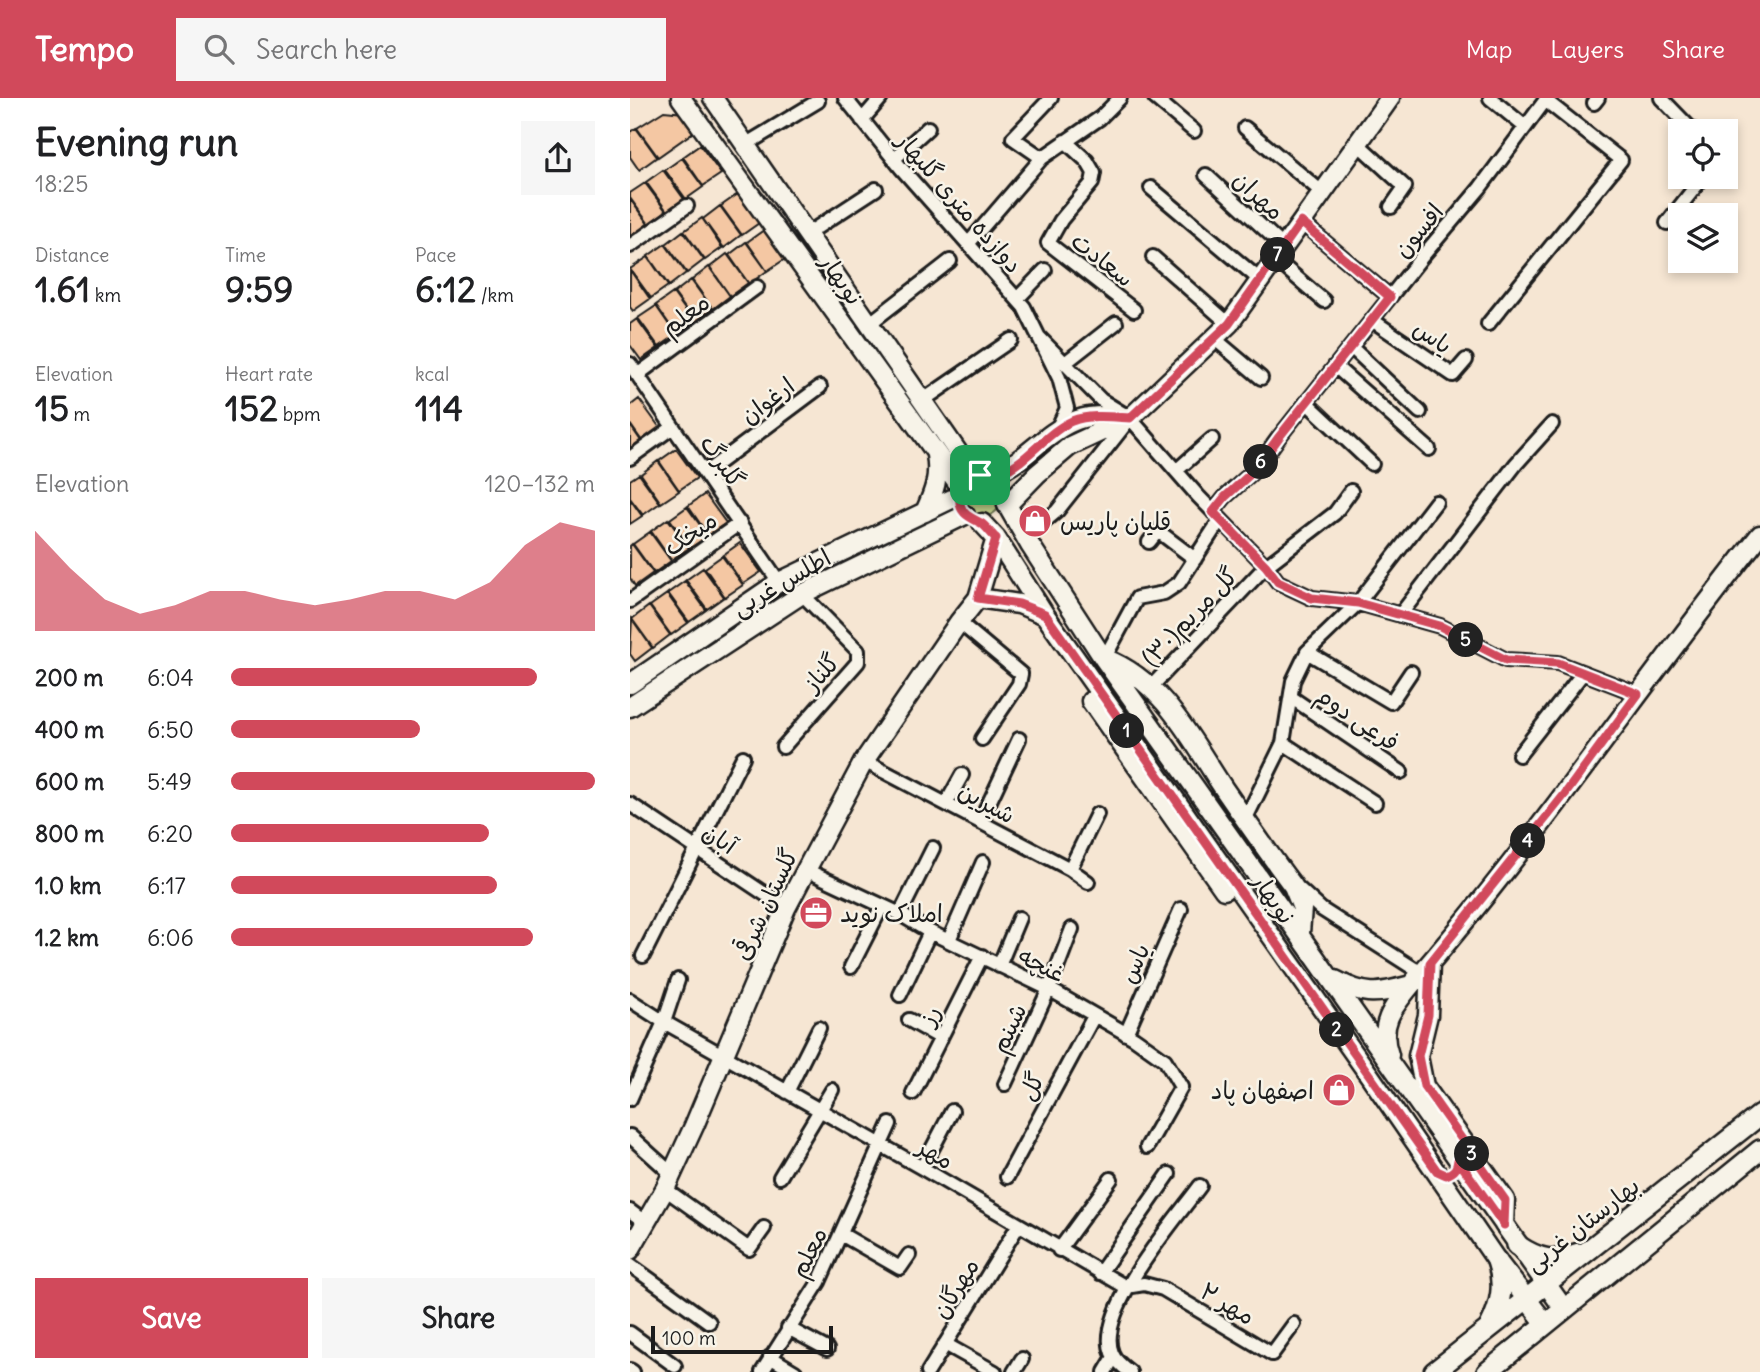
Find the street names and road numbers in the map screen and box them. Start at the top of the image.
street label: دوازده متری گلبهار [889,124,1029,279]
street label: مهران [1227,164,1291,226]
street label: افسون [1387,197,1450,264]
street label: سعادت [1066,225,1140,293]
street label: نوبهار [812,247,870,311]
street label: معلم [655,286,717,345]
street label: یاس [1408,312,1458,360]
street label: ارغوان [734,370,801,431]
street label: گلبرگ [694,429,752,493]
street label: میخک [658,504,722,562]
street label: اطلس غربی [726,542,836,623]
street label: گل مریم(۳۰) [1134,560,1246,675]
street label: گلناز [795,647,846,699]
street label: فرعی دوم [1308,679,1405,761]
street label: شیرین [953,775,1021,829]
street label: آبان [697,816,744,861]
street label: گلستان شرقی [726,843,804,965]
street label: نوبهار [1244,866,1302,930]
street label: یاس [1112,938,1156,988]
street label: غنچه [1013,940,1071,989]
street label: شبنم [984,998,1036,1059]
street label: رز [911,1000,947,1032]
street label: گل [1011,1067,1051,1105]
street label: مهر [911,1130,959,1175]
street label: بهارستان غربی [1519,1170,1646,1279]
street label: معلم [783,1222,837,1284]
street label: مهرگان [925,1252,985,1324]
street label: مهر ۲ [1195,1275,1261,1331]

